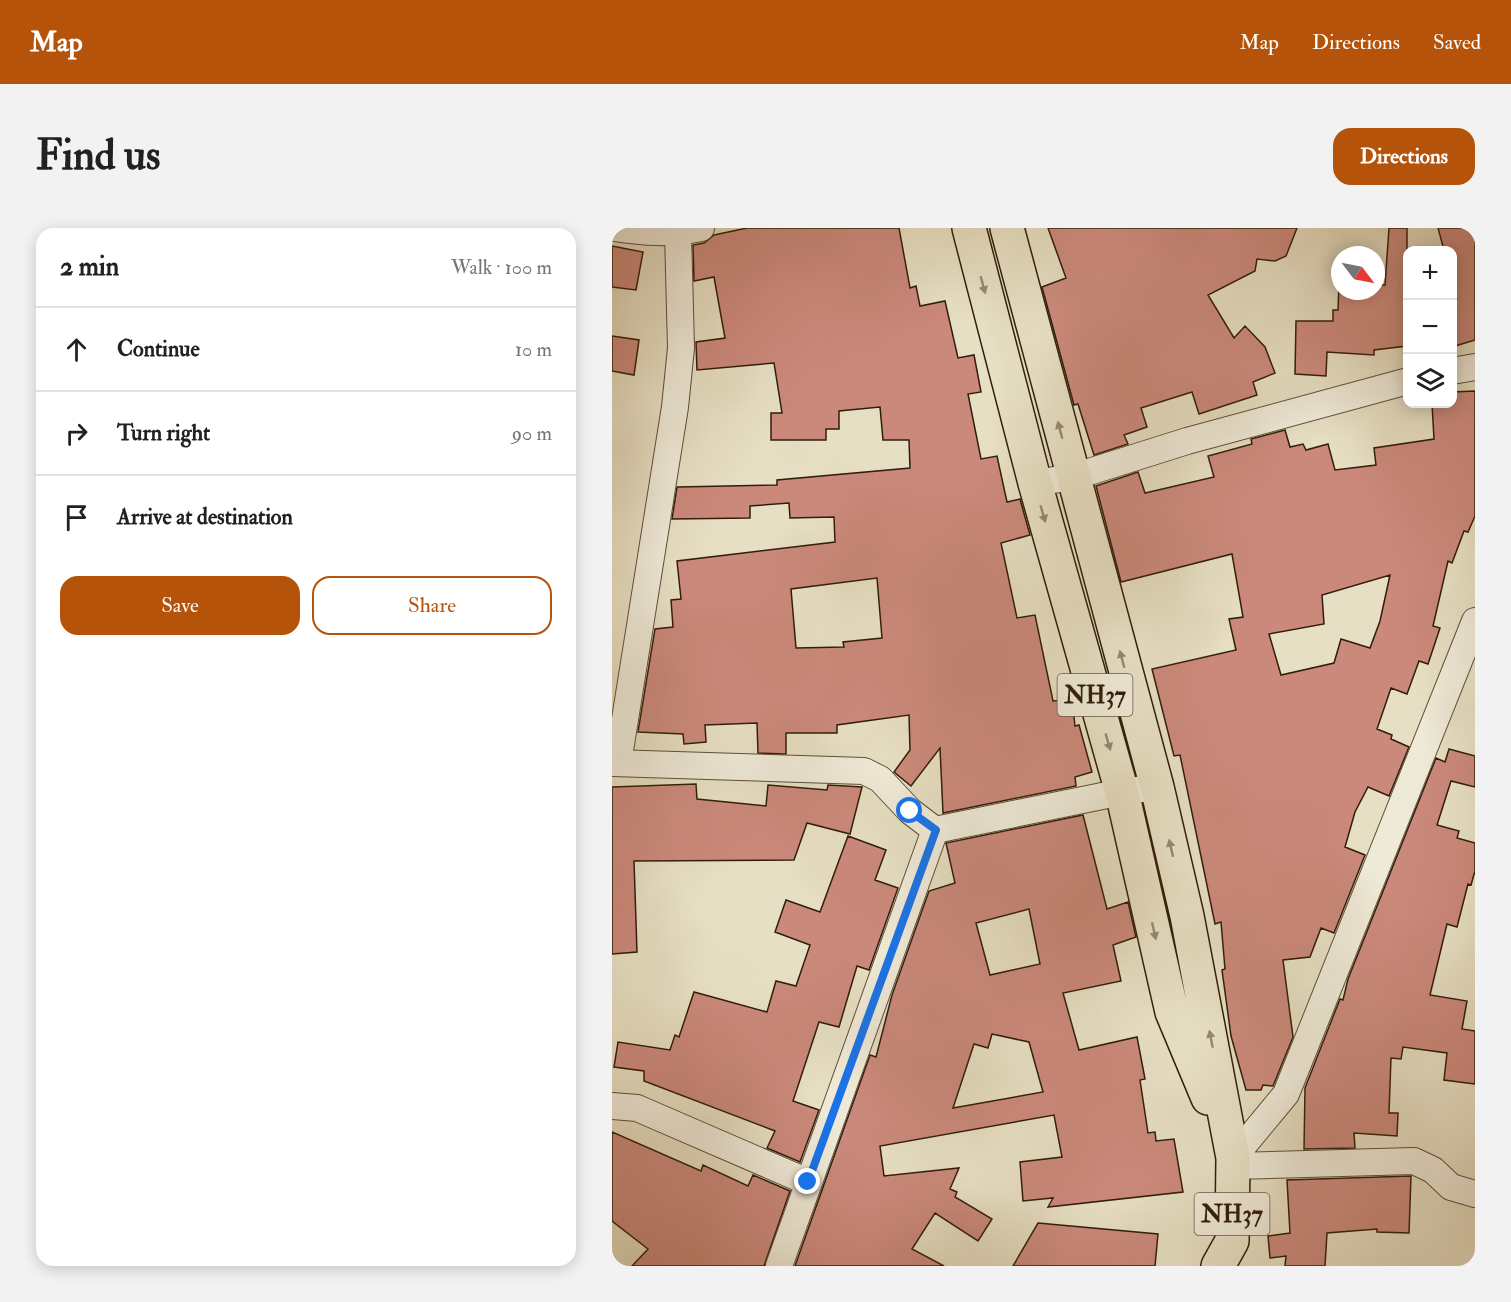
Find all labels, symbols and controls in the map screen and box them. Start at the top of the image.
text: Map [30,25,83,60]
text: Map [1239,29,1279,56]
text: Directions [1312,29,1400,56]
text: Saved [1433,29,1481,56]
button: Directions [1333,128,1475,185]
text: Find us [36,130,160,182]
north arrow [1331,246,1385,300]
map controls [1403,246,1457,408]
button: + [1403,246,1457,300]
text: 2 min [60,251,119,283]
text: Walk · 100 m [451,255,552,280]
one-way arrow [979,275,989,294]
button: − [1403,300,1457,354]
icon: ahead [60,333,93,366]
text: Continue [117,335,200,363]
text: 10 m [515,337,552,362]
button: layers [1403,354,1457,408]
icon: right [60,417,93,450]
text: Turn right [117,419,210,447]
text: 90 m [512,421,552,446]
one-way arrow [1055,421,1065,439]
icon: arrive [60,501,93,534]
text: Arrive at destination [117,503,293,531]
one-way arrow [1039,505,1049,523]
button: Save [60,576,300,635]
button: Share [312,576,552,635]
one-way arrow [1117,650,1126,668]
road number: NH37 [1058,674,1132,716]
one-way arrow [1104,733,1113,751]
route start [896,797,922,823]
one-way arrow [1166,838,1176,857]
one-way arrow [1149,922,1159,941]
one-way arrow [1206,1029,1215,1048]
route end [794,1168,820,1194]
road number: NH37 [1194,1193,1270,1235]

